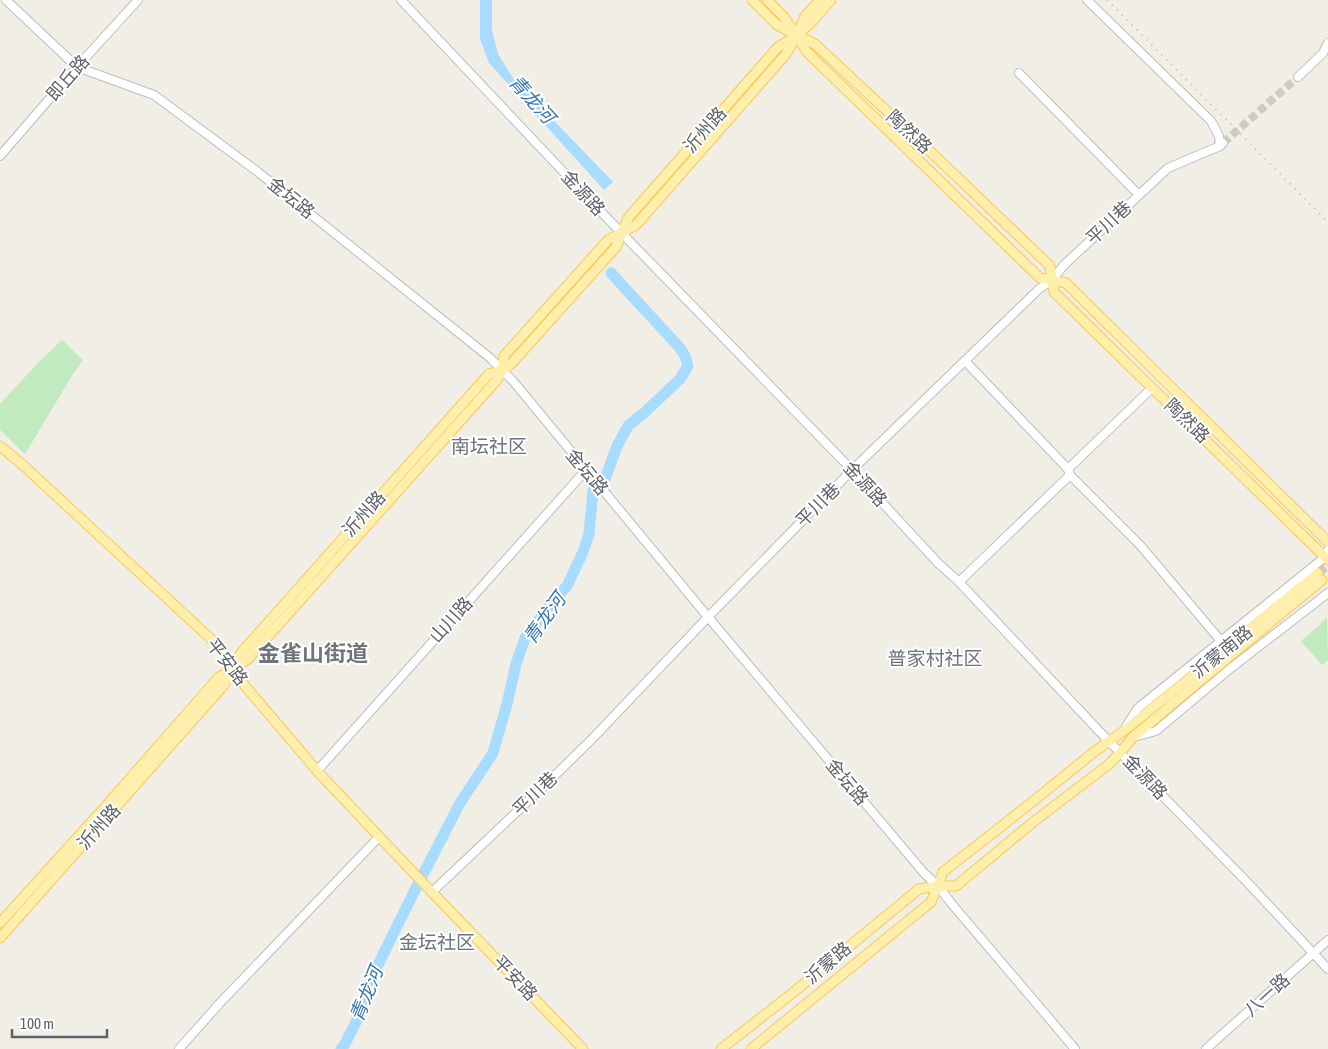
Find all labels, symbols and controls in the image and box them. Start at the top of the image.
street label: 即丘路 [42,50,93,105]
water label: 青龙河 [505,70,562,131]
street label: 沂州路 [679,102,730,157]
street label: 陶然路 [882,106,936,158]
street label: 金源路 [557,166,609,220]
street label: 金坛路 [264,172,319,223]
street label: 平川巷 [1082,197,1136,249]
street label: 陶然路 [1161,394,1214,447]
district label: 南坛社区 [451,435,527,457]
street label: 金坛路 [562,444,613,499]
street label: 金源路 [839,457,891,511]
street label: 平川巷 [791,478,844,531]
street label: 沂州路 [338,487,389,541]
water label: 青龙河 [518,585,572,648]
street label: 山川路 [425,593,476,647]
street label: 沂蒙南路 [1187,621,1256,682]
street label: 平安路 [202,634,252,689]
district label: 金雀山街道 [258,640,368,666]
district label: 普家村社区 [887,647,983,669]
street label: 金源路 [1119,750,1172,803]
street label: 金坛路 [822,754,873,809]
street label: 平川巷 [508,767,561,820]
street label: 沂州路 [73,800,124,854]
district label: 金坛社区 [399,931,475,953]
street label: 沂蒙路 [800,937,855,988]
street label: 平安路 [489,951,542,1004]
water label: 青龙河 [345,960,388,1025]
street label: 八一路 [1240,969,1294,1020]
scale bar [12,1006,108,1038]
text: 100 m [20,1015,54,1032]

